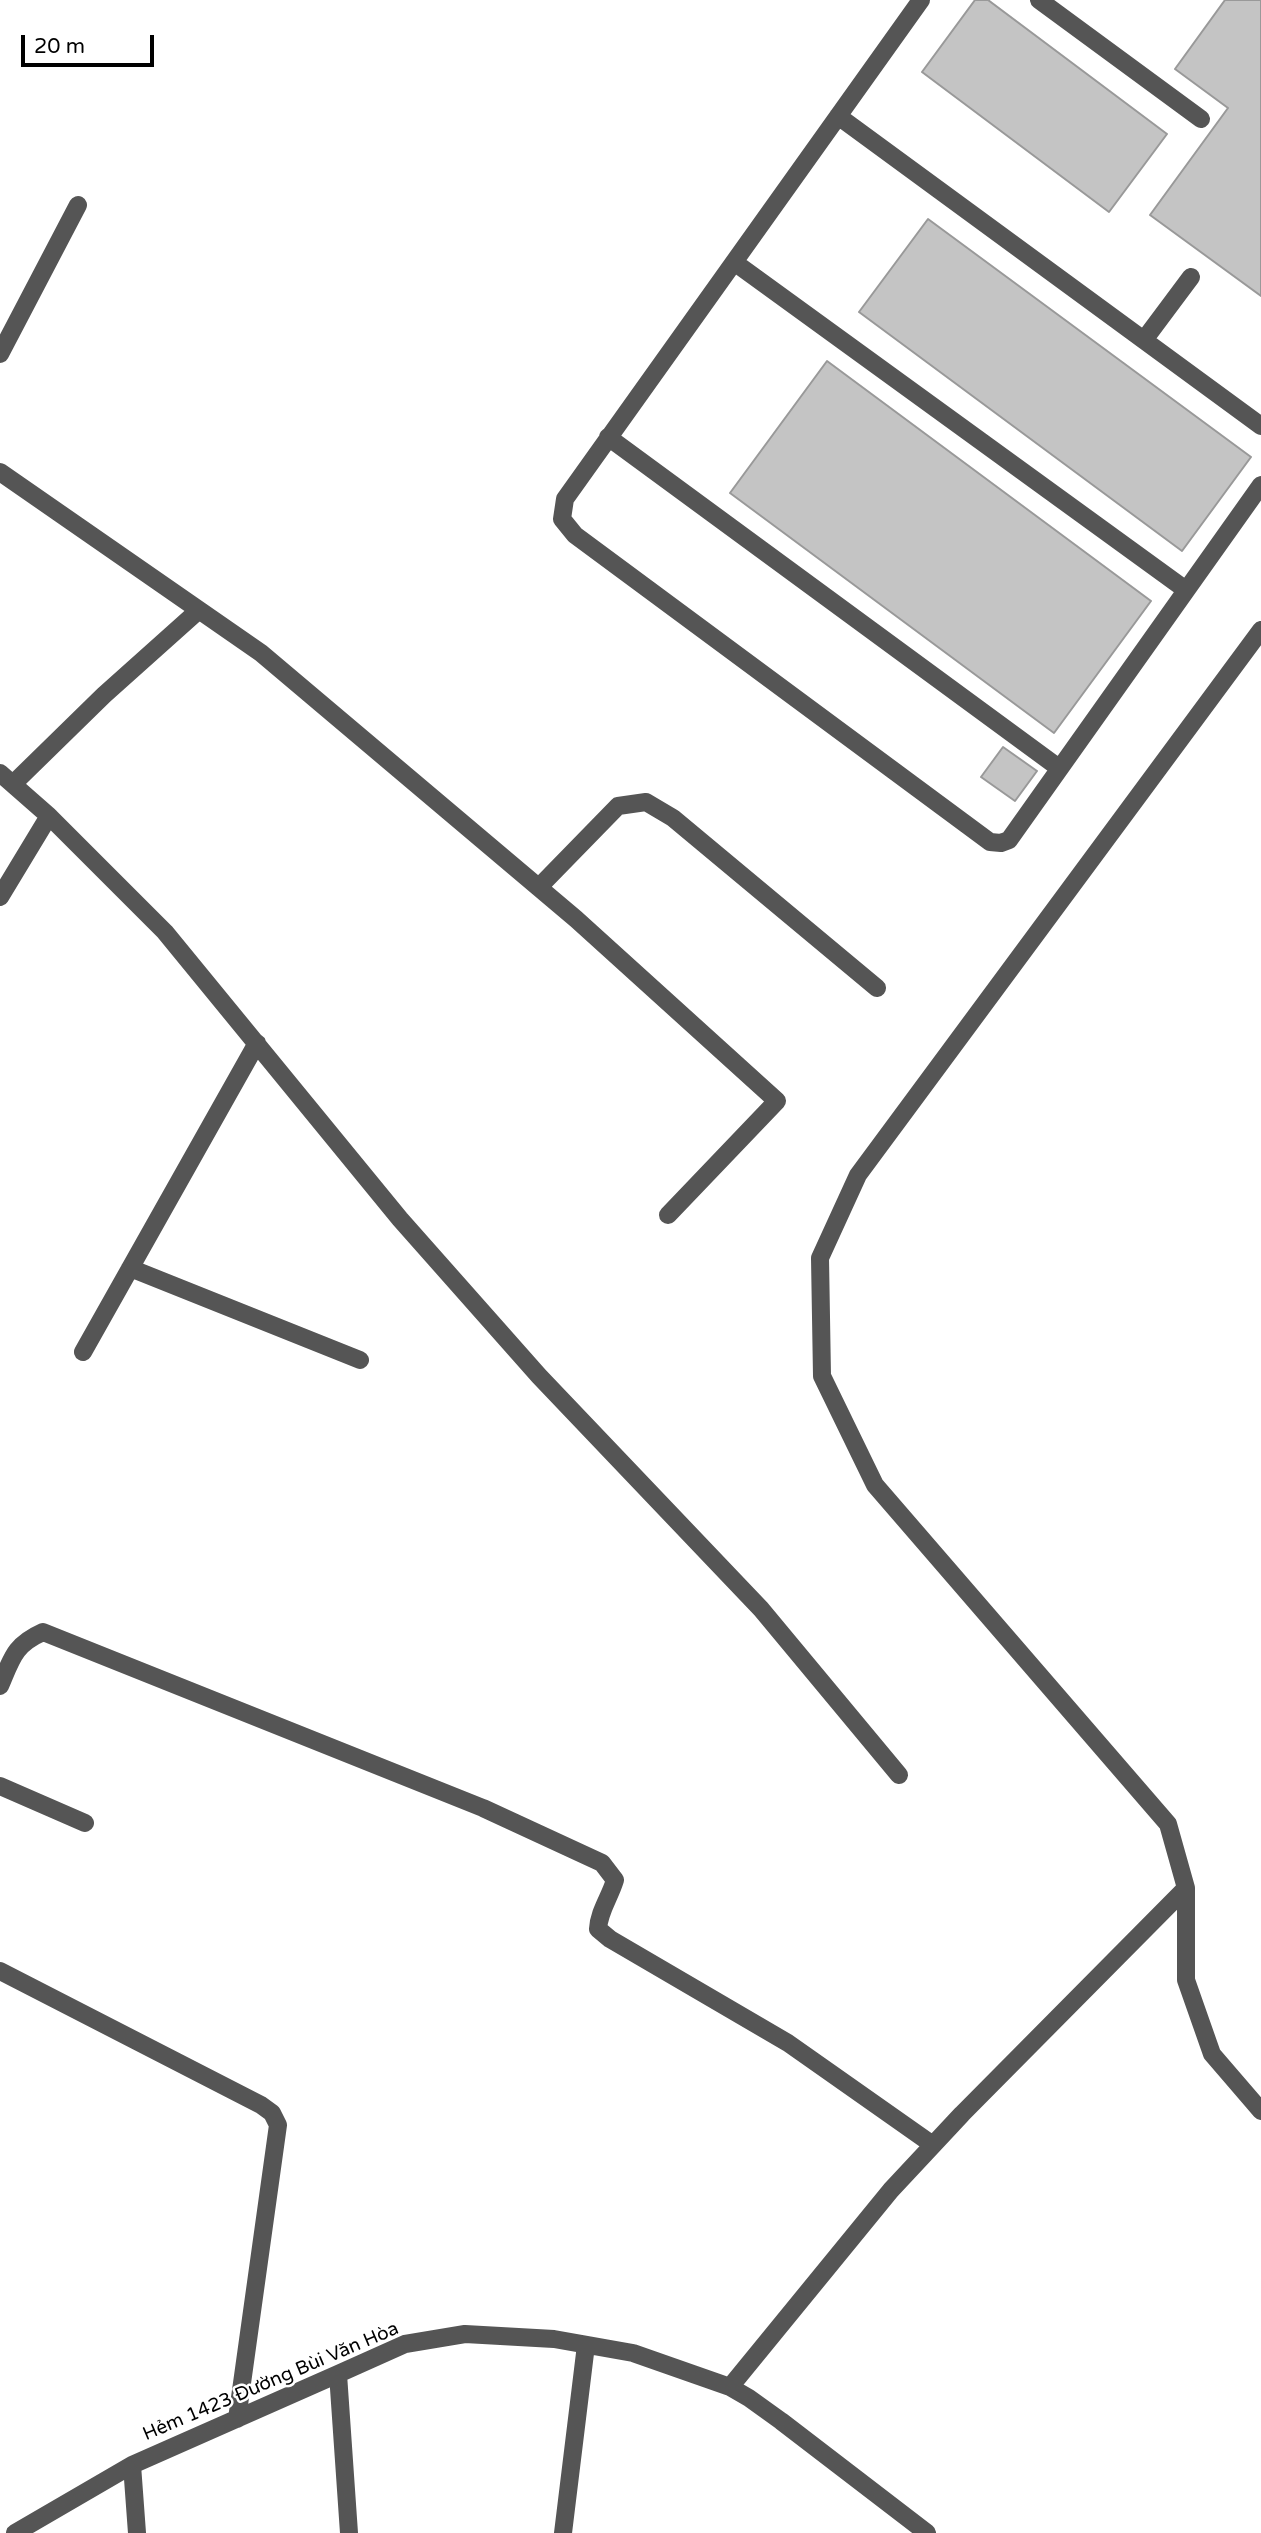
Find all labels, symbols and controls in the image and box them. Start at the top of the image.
scale bar [24,21,158,65]
text: 20 m [34,34,85,59]
street label: Hẻm 1423 Đường Bùi Văn Hòa [140,2318,402,2446]

